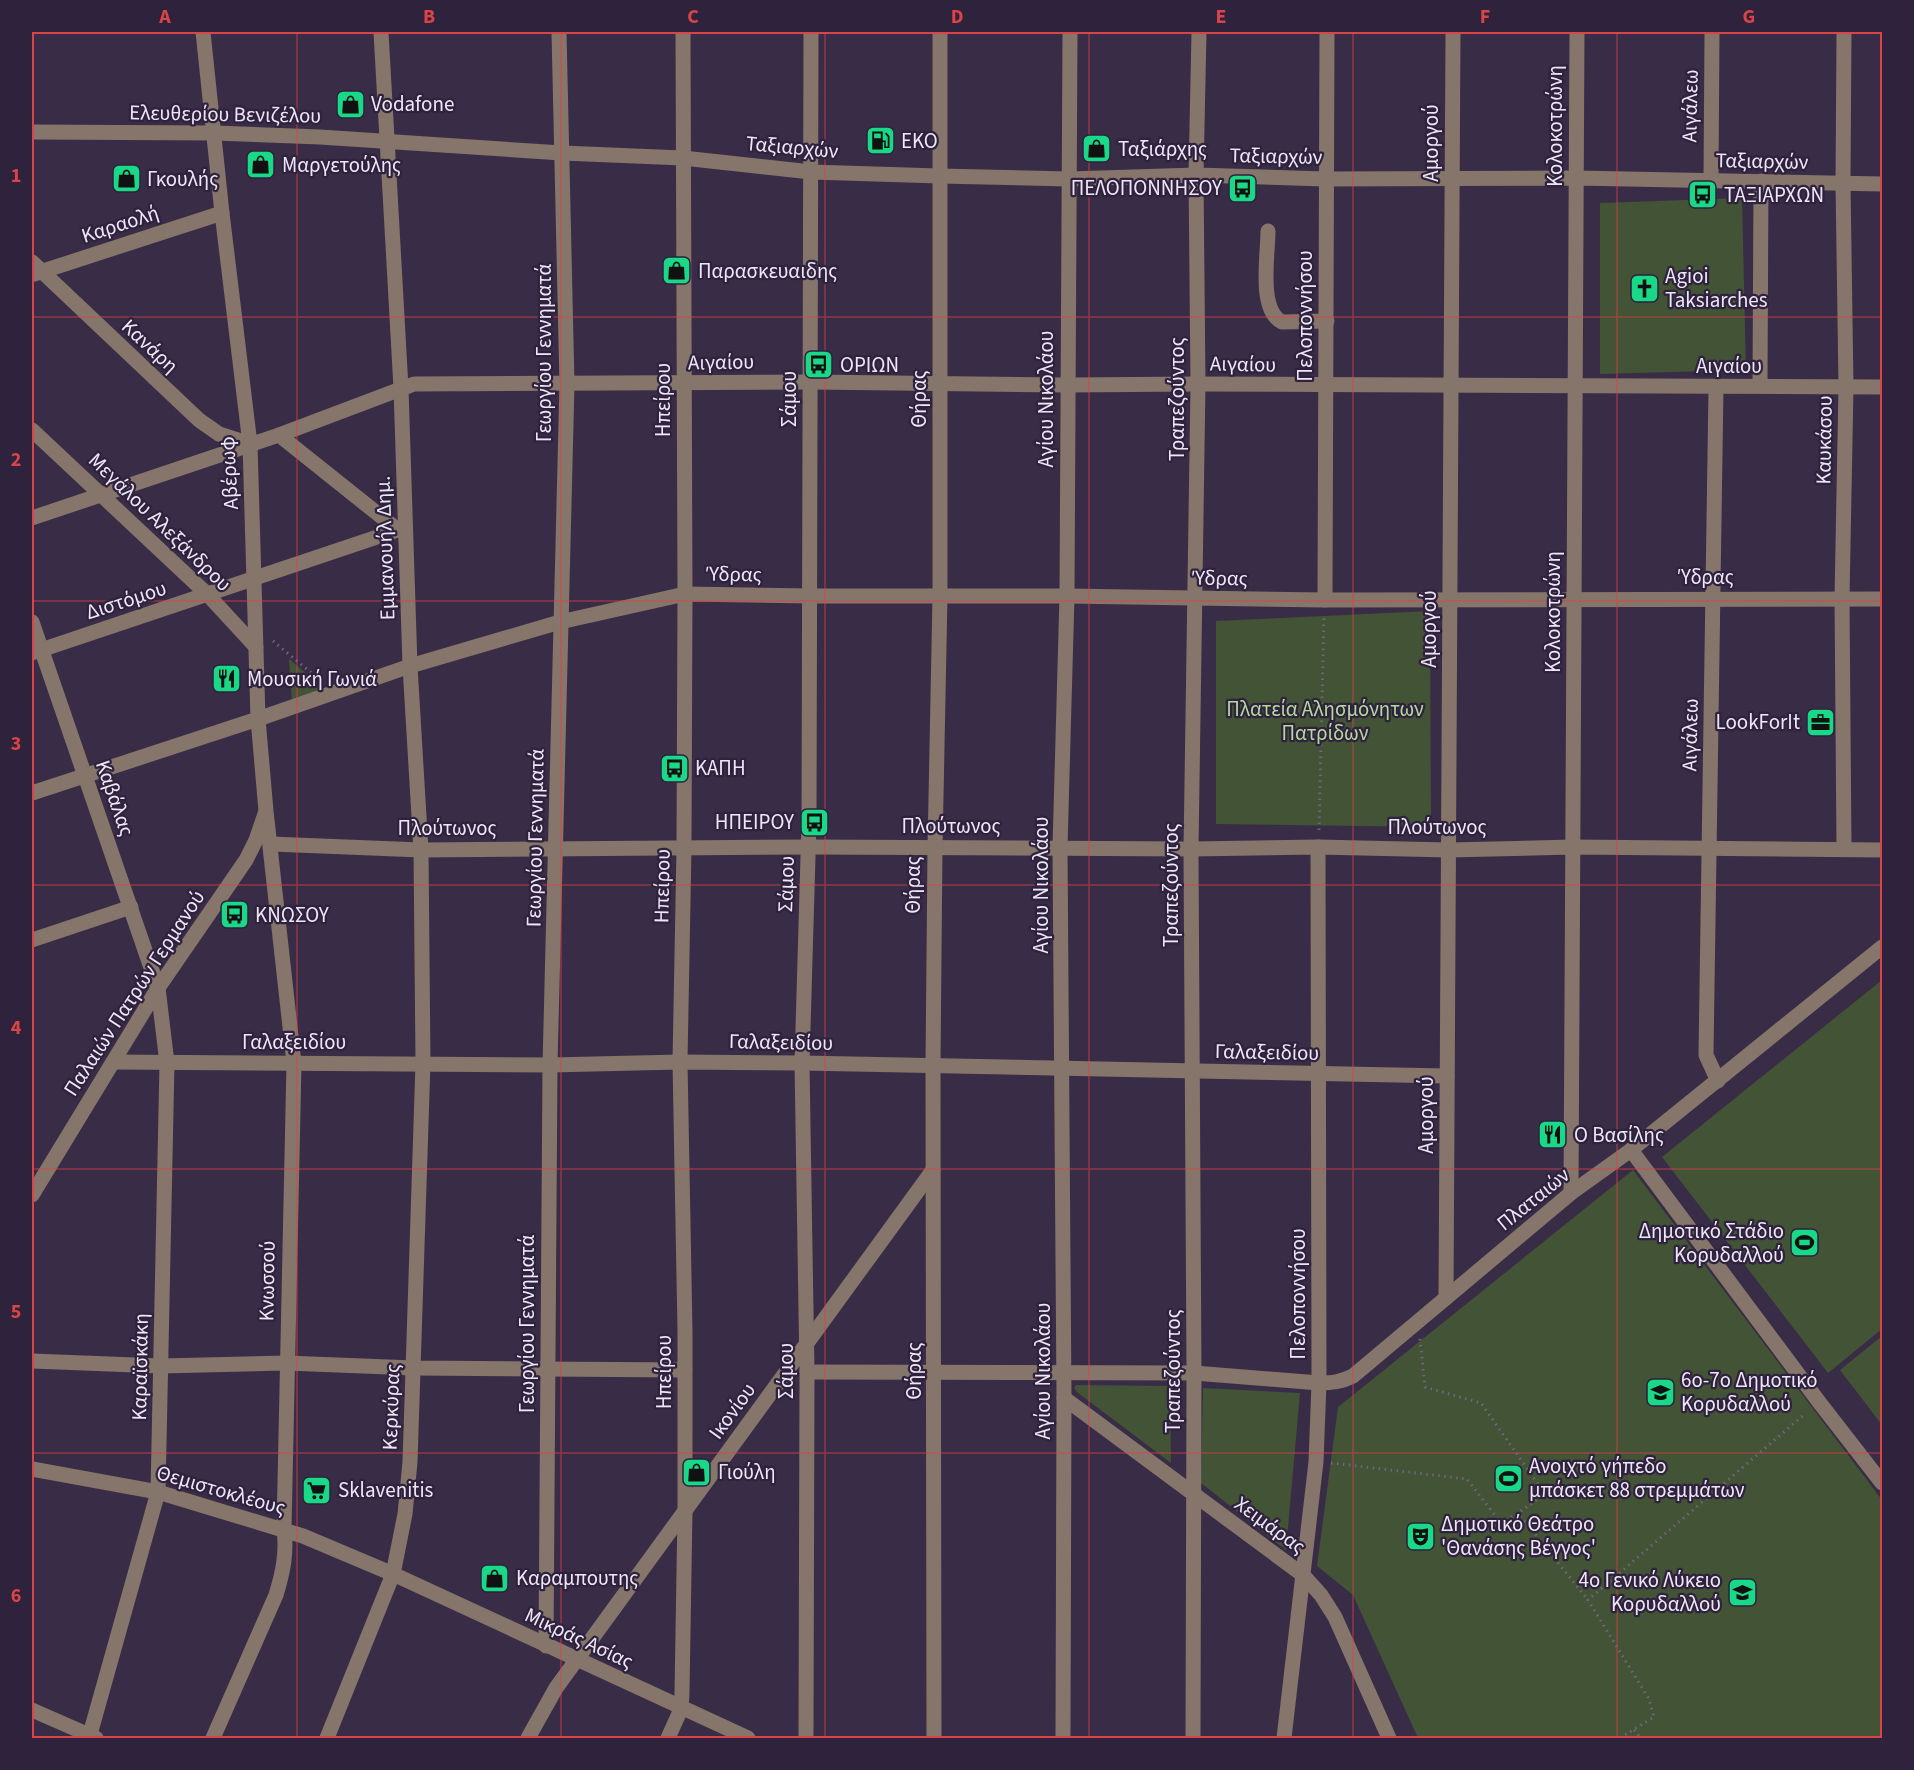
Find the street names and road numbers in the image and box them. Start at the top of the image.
street label: Κολοκοτρώνη [1540,65,1570,187]
street label: Αιγάλεω [1674,69,1706,143]
street label: Ελευθερίου Βενιζέλου [129,97,321,131]
street label: Αμοργού [1416,104,1446,182]
street label: Ταξιαρχών [744,128,840,166]
street label: Ταξιαρχών [1229,140,1323,172]
street label: Ταξιαρχών [1715,145,1809,177]
street label: Καραολή [77,197,163,251]
street label: Πελοποννήσου [1290,250,1320,382]
street label: Γεωργίου Γεννηματά [529,264,559,442]
street label: Κανάρη [115,312,185,380]
street label: Αγίου Νικολάου [1031,331,1061,467]
street label: Τραπεζούντος [1162,337,1192,461]
street label: Αιγαίου [688,346,754,378]
street label: Αιγαίου [1210,348,1276,380]
street label: Αιγαίου [1696,351,1762,381]
street label: Ηπείρου [648,363,678,437]
street label: Θήρας [904,370,934,428]
street label: Σάμου [774,371,804,427]
street label: Καυκάσου [1808,395,1840,485]
street label: Αβέρωφ [212,436,246,510]
street label: Μεγάλου Αλεξάνδρου [82,446,238,598]
street label: Εμμανουήλ Δημ. [367,475,403,621]
street label: Κολοκοτρώνη [1538,551,1568,673]
street label: Ύδρας [705,559,762,589]
street label: Ύδρας [1677,562,1734,592]
street label: Ύδρας [1191,563,1248,593]
street label: Διστόμου [82,573,170,627]
street label: Αμοργού [1414,590,1444,668]
street label: Αιγάλεω [1674,698,1706,772]
street label: Γεωργίου Γεννηματά [518,748,552,928]
street label: Καβάλας [88,756,142,840]
street label: Πλούτωνος [901,811,1001,841]
street label: Πλούτωνος [1387,812,1487,842]
street label: Πλούτωνος [397,813,497,843]
street label: Αγίου Νικολάου [1026,817,1056,953]
street label: Τραπεζούντος [1156,823,1186,947]
street label: Ηπείρου [646,849,678,923]
street label: Σάμου [770,855,802,913]
street label: Θήρας [898,856,928,914]
street label: Παλαιών Πατρών Γερμανού [56,884,212,1102]
street label: Γαλαξειδίου [729,1026,833,1058]
street label: Γαλαξειδίου [242,1027,346,1057]
street label: Γαλαξειδίου [1215,1036,1319,1068]
street label: Αμοργού [1411,1076,1441,1154]
street label: Πλαταιών [1490,1160,1576,1238]
street label: Πελοποννήσου [1283,1228,1313,1360]
street label: Γεωργίου Γεννηματά [512,1235,542,1413]
street label: Κνωσσού [251,1240,283,1322]
street label: Αγίου Νικολάου [1028,1303,1058,1439]
street label: Τραπεζούντος [1158,1309,1188,1433]
street label: Καραϊσκάκη [124,1313,156,1421]
street label: Ηπείρου [649,1335,679,1409]
street label: Θήρας [899,1342,929,1400]
street label: Σάμου [771,1343,801,1399]
street label: Κερκύρας [375,1363,407,1451]
street label: Ικονίου [701,1376,763,1446]
street label: Θεμιστοκλέους [153,1457,289,1523]
street label: Χειμάρας [1228,1489,1312,1561]
street label: Μικράς Ασίας [520,1600,638,1676]

